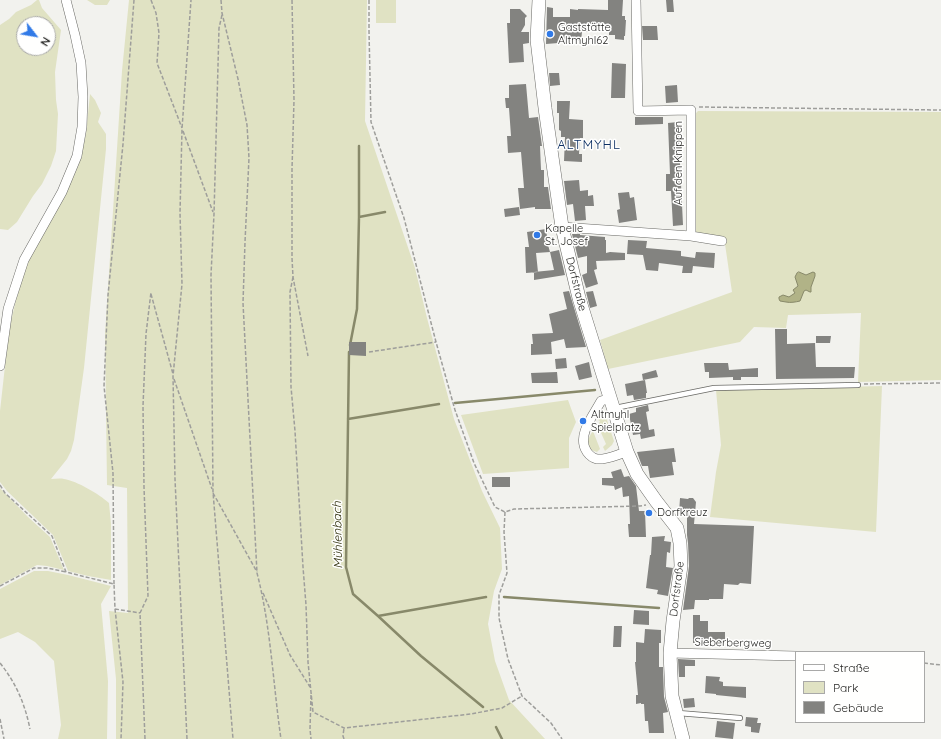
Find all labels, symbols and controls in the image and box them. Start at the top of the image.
north arrow [16,16,56,56]
place label: Gaststätte Altmyhl62 [558,21,611,47]
marker: Gaststätte Altmyhl62 [545,29,555,39]
text: N [37,35,54,49]
street label: Auf den Knippen [672,121,686,205]
district label: ALTMYHL [557,137,621,153]
place label: Kapelle St. Josef [545,222,588,248]
marker: Kapelle St. Josef [532,230,542,240]
street label: Dorfstraße [563,256,589,312]
place label: Altmyhl Spielplatz [591,408,640,434]
marker: Altmyhl Spielplatz [578,416,588,426]
water label: Mühlenbach [330,501,346,569]
place label: Dorfkreuz [657,506,707,520]
marker: Dorfkreuz [644,508,654,518]
street label: Dorfstraße [667,561,687,617]
street label: Sieberbergweg [694,636,772,650]
legend [795,651,925,723]
text: Straße [833,660,870,675]
text: Park [833,680,858,695]
text: Gebäude [833,700,883,715]

